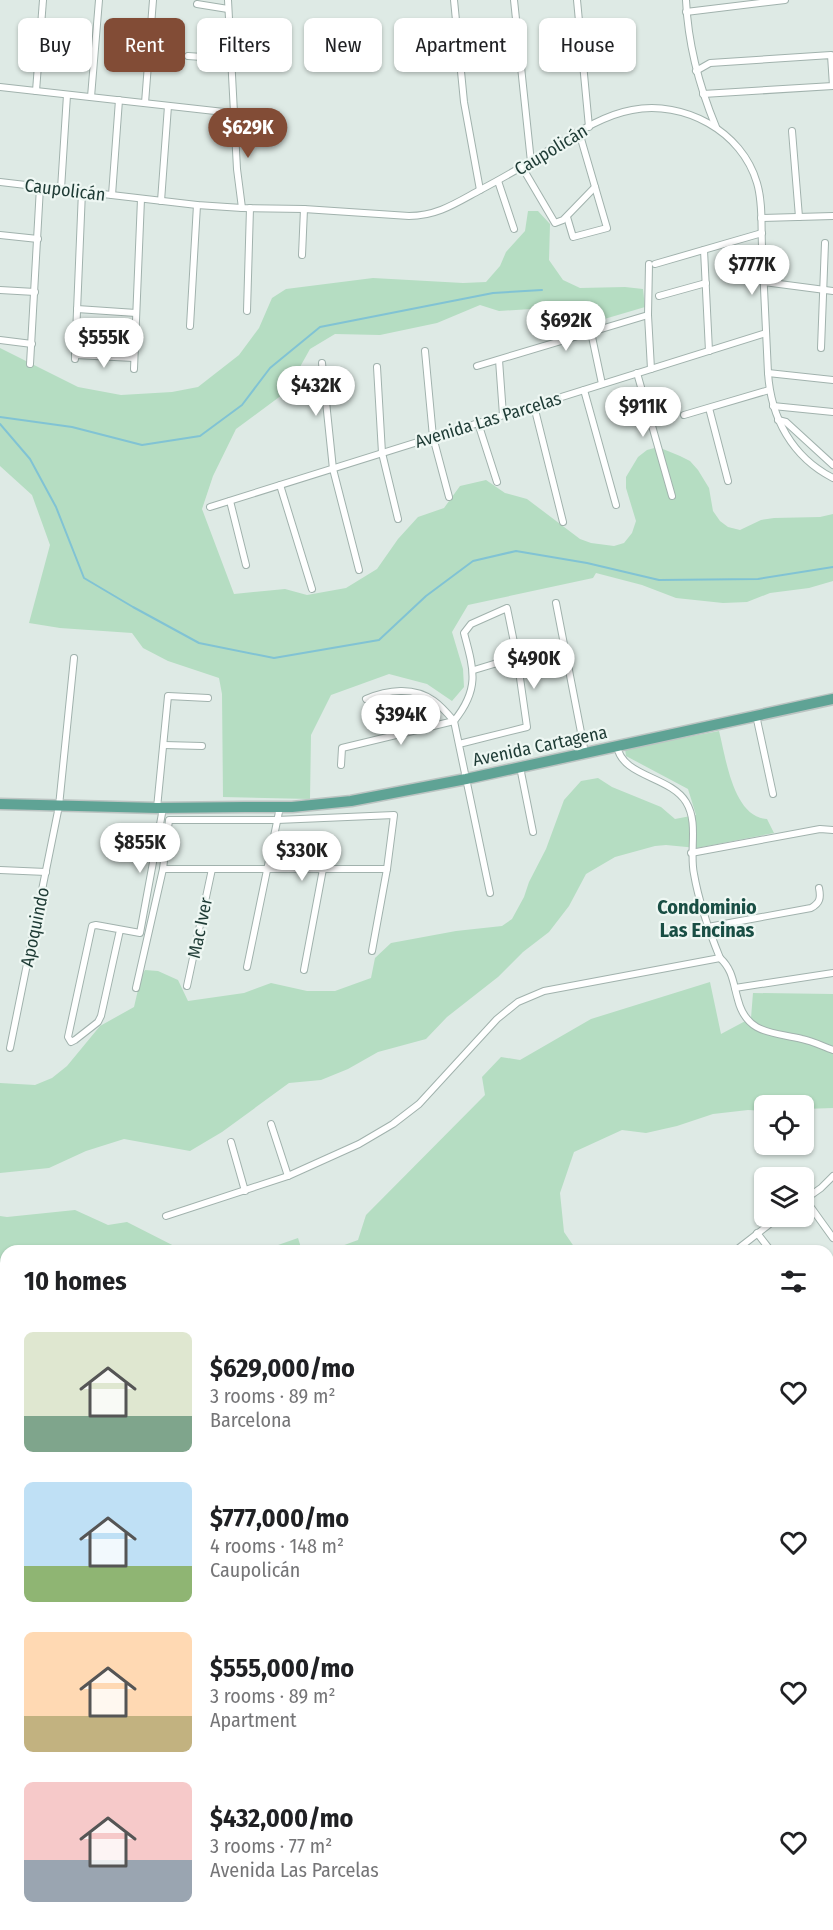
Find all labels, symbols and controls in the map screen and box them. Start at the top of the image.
chip: Buy [18,18,92,72]
chip: Rent [104,18,185,72]
chip: Filters [197,18,292,72]
chip: New [304,18,382,72]
chip: Apartment [394,18,527,72]
chip: House [539,18,636,72]
pin: $629K [206,108,290,159]
text: $629K [222,115,274,139]
street label: Caupolicán [510,120,592,180]
street label: Caupolicán [23,174,107,206]
pin: $777K [710,245,794,296]
text: $777K [729,252,776,276]
pin: $692K [524,301,608,352]
text: $692K [540,308,592,332]
pin: $555K [62,318,146,369]
text: $555K [79,325,129,349]
pin: $432K [274,366,358,417]
text: $432K [291,373,341,397]
street label: Avenida Las Parcelas [412,387,564,453]
pin: $911K [601,387,685,438]
text: $911K [619,394,667,418]
pin: $490K [492,639,576,690]
text: $490K [508,646,560,670]
pin: $394K [359,695,443,746]
text: $394K [375,702,427,726]
street label: Avenida Cartagena [471,721,609,771]
pin: $855K [98,823,182,874]
text: $855K [114,830,166,854]
pin: $330K [260,831,344,882]
text: $330K [276,838,328,862]
street label: Apoquindo [16,885,54,969]
street label: Mac Iver [183,895,217,960]
district label: Condominio Las Encinas [657,895,757,942]
map controls [754,1095,814,1227]
button: locate [754,1095,814,1155]
button: layers [754,1167,814,1227]
icon: filters [777,1265,810,1298]
text: 10 homes [24,1266,127,1297]
text: $629,000/mo [210,1353,355,1384]
icon: home [72,1356,144,1428]
icon: heart [777,1376,810,1409]
text: 3 rooms · 89 m² [210,1384,335,1408]
text: Barcelona [210,1408,291,1432]
text: $777,000/mo [210,1503,349,1534]
icon: home [72,1506,144,1578]
icon: heart [777,1526,810,1559]
text: 4 rooms · 148 m² [210,1534,344,1558]
text: Caupolicán [210,1558,300,1582]
text: $555,000/mo [210,1653,354,1684]
icon: home [72,1656,144,1728]
icon: heart [777,1676,810,1709]
text: 3 rooms · 89 m² [210,1684,335,1708]
text: Apartment [210,1708,297,1732]
text: $432,000/mo [210,1803,353,1834]
icon: home [72,1806,144,1878]
icon: heart [777,1826,810,1859]
text: 3 rooms · 77 m² [210,1834,332,1858]
text: Avenida Las Parcelas [210,1858,379,1882]

